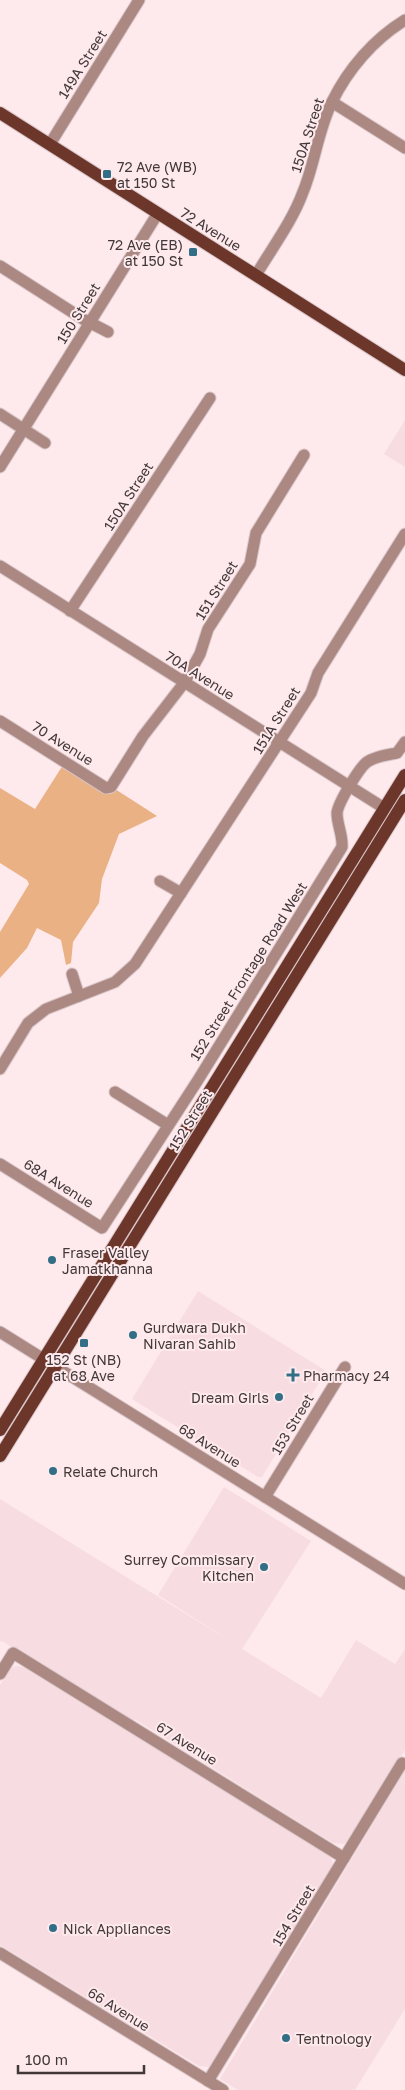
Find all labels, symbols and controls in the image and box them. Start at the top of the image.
street label: 149A Street [54,26,110,102]
street label: 150A Street [287,95,327,175]
place label: 72 Ave (WB) at 150 St [117,158,197,191]
marker: 72 Ave (WB) at 150 St [101,168,113,180]
street label: 72 Avenue [177,204,245,254]
place label: 72 Ave (EB) at 150 St [108,236,183,269]
marker: 72 Ave (EB) at 150 St [187,246,199,258]
street label: 150 Street [53,279,103,347]
street label: 150A Street [100,459,156,533]
street label: 151 Street [191,557,241,623]
street label: 70A Avenue [162,647,238,703]
street label: 151A Street [249,683,303,757]
street label: 70 Avenue [29,718,97,768]
street label: 152 Street Frontage Road West [186,878,310,1064]
street label: 152 Street [165,1087,215,1153]
street label: 68A Avenue [21,1155,97,1211]
place label: Fraser Valley Jamatkhanna [62,1244,153,1277]
marker: Fraser Valley Jamatkhanna [46,1254,58,1266]
place label: Gurdwara Dukh Nivaran Sahib [143,1319,246,1352]
marker: Gurdwara Dukh Nivaran Sahib [127,1329,139,1341]
marker: 152 St (NB) at 68 Ave [78,1337,90,1349]
place label: 152 St (NB) at 68 Ave [47,1351,121,1384]
place label: Pharmacy 24 [303,1367,390,1384]
marker: Pharmacy 24 [287,1369,299,1381]
place label: Dream Girls [191,1389,269,1406]
street label: 153 Street [267,1390,317,1458]
marker: Dream Girls [273,1391,285,1403]
street label: 68 Avenue [176,1419,244,1471]
place label: Relate Church [63,1463,158,1480]
marker: Relate Church [47,1465,59,1477]
place label: Surrey Commissary Kitchen [124,1551,254,1584]
marker: Surrey Commissary Kitchen [258,1561,270,1573]
street label: 67 Avenue [153,1718,221,1768]
street label: 154 Street [268,1881,318,1949]
place label: Nick Appliances [63,1920,171,1937]
marker: Nick Appliances [47,1922,59,1934]
street label: 66 Avenue [85,1983,153,2035]
place label: Tentnology [296,2030,372,2047]
marker: Tentnology [280,2032,292,2044]
scale bar [18,2042,144,2074]
text: 100 m [25,2050,68,2068]

